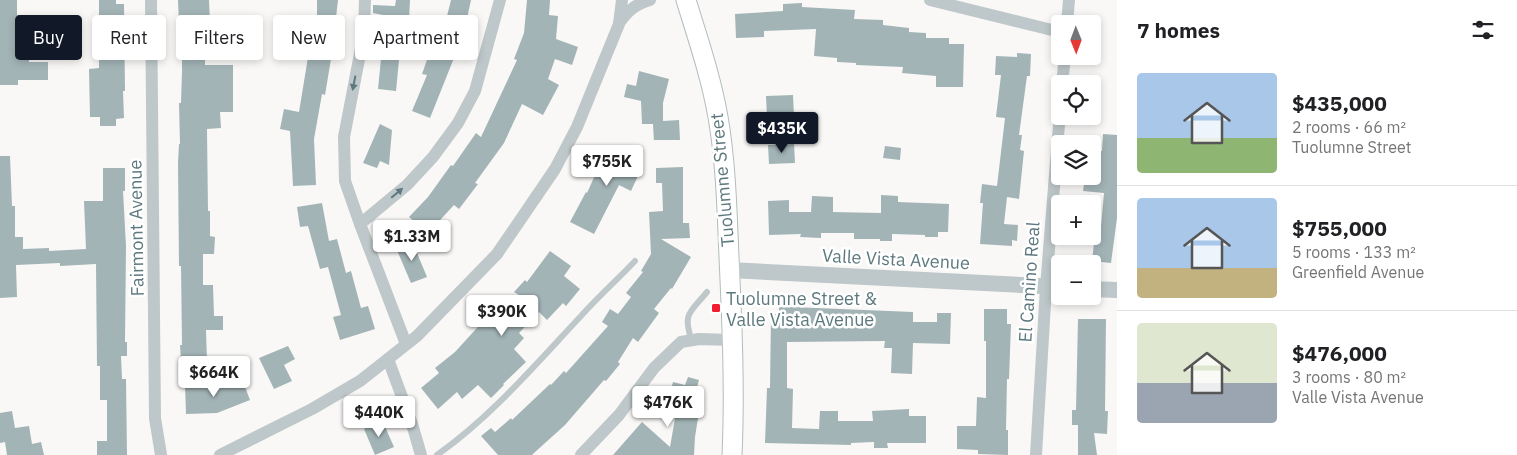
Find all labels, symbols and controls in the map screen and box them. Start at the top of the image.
chip: Buy [15,15,82,60]
chip: Rent [92,15,166,60]
chip: Filters [176,15,263,60]
chip: New [273,15,345,60]
chip: Apartment [355,15,478,60]
north arrow [1051,15,1101,65]
map controls [1051,15,1101,305]
text: 7 homes [1137,16,1220,44]
icon: filters [1469,16,1497,44]
one-way arrow [350,75,358,90]
button: locate [1051,75,1101,125]
text: $435,000 [1292,89,1387,117]
icon: home [1177,93,1237,153]
street label: Tuolumne Street [705,112,739,248]
pin: $435K [747,112,817,154]
text: 2 rooms · 66 m² [1292,117,1406,137]
text: $435K [757,118,807,138]
button: layers [1051,135,1101,185]
text: Tuolumne Street [1292,137,1411,157]
pin: $755K [572,144,642,187]
text: $755K [582,151,632,171]
street label: Fairmont Avenue [123,159,149,297]
one-way arrow [390,188,403,199]
button: + [1051,195,1101,245]
text: $755,000 [1292,214,1387,242]
icon: home [1177,218,1237,278]
pin: $1.33M [371,220,453,262]
street label: El Camino Real [1013,221,1045,343]
text: $1.33M [384,226,440,246]
text: 5 rooms · 133 m² [1292,242,1416,262]
street label: Valle Vista Avenue [821,244,971,274]
button: − [1051,255,1101,305]
text: Greenfield Avenue [1292,262,1424,282]
place label: Tuolumne Street & Valle Vista Avenue [726,287,878,331]
pin: $390K [467,294,537,337]
text: $390K [477,301,527,321]
marker: Tuolumne Street & Valle Vista Avenue [710,302,722,314]
text: $476,000 [1292,339,1387,367]
icon: home [1177,343,1237,403]
pin: $664K [179,356,249,398]
text: $664K [189,362,239,382]
text: 3 rooms · 80 m² [1292,367,1406,387]
pin: $476K [633,386,703,428]
text: Valle Vista Avenue [1292,387,1424,407]
text: $476K [643,392,693,412]
pin: $440K [344,396,414,438]
text: $440K [354,402,404,422]

